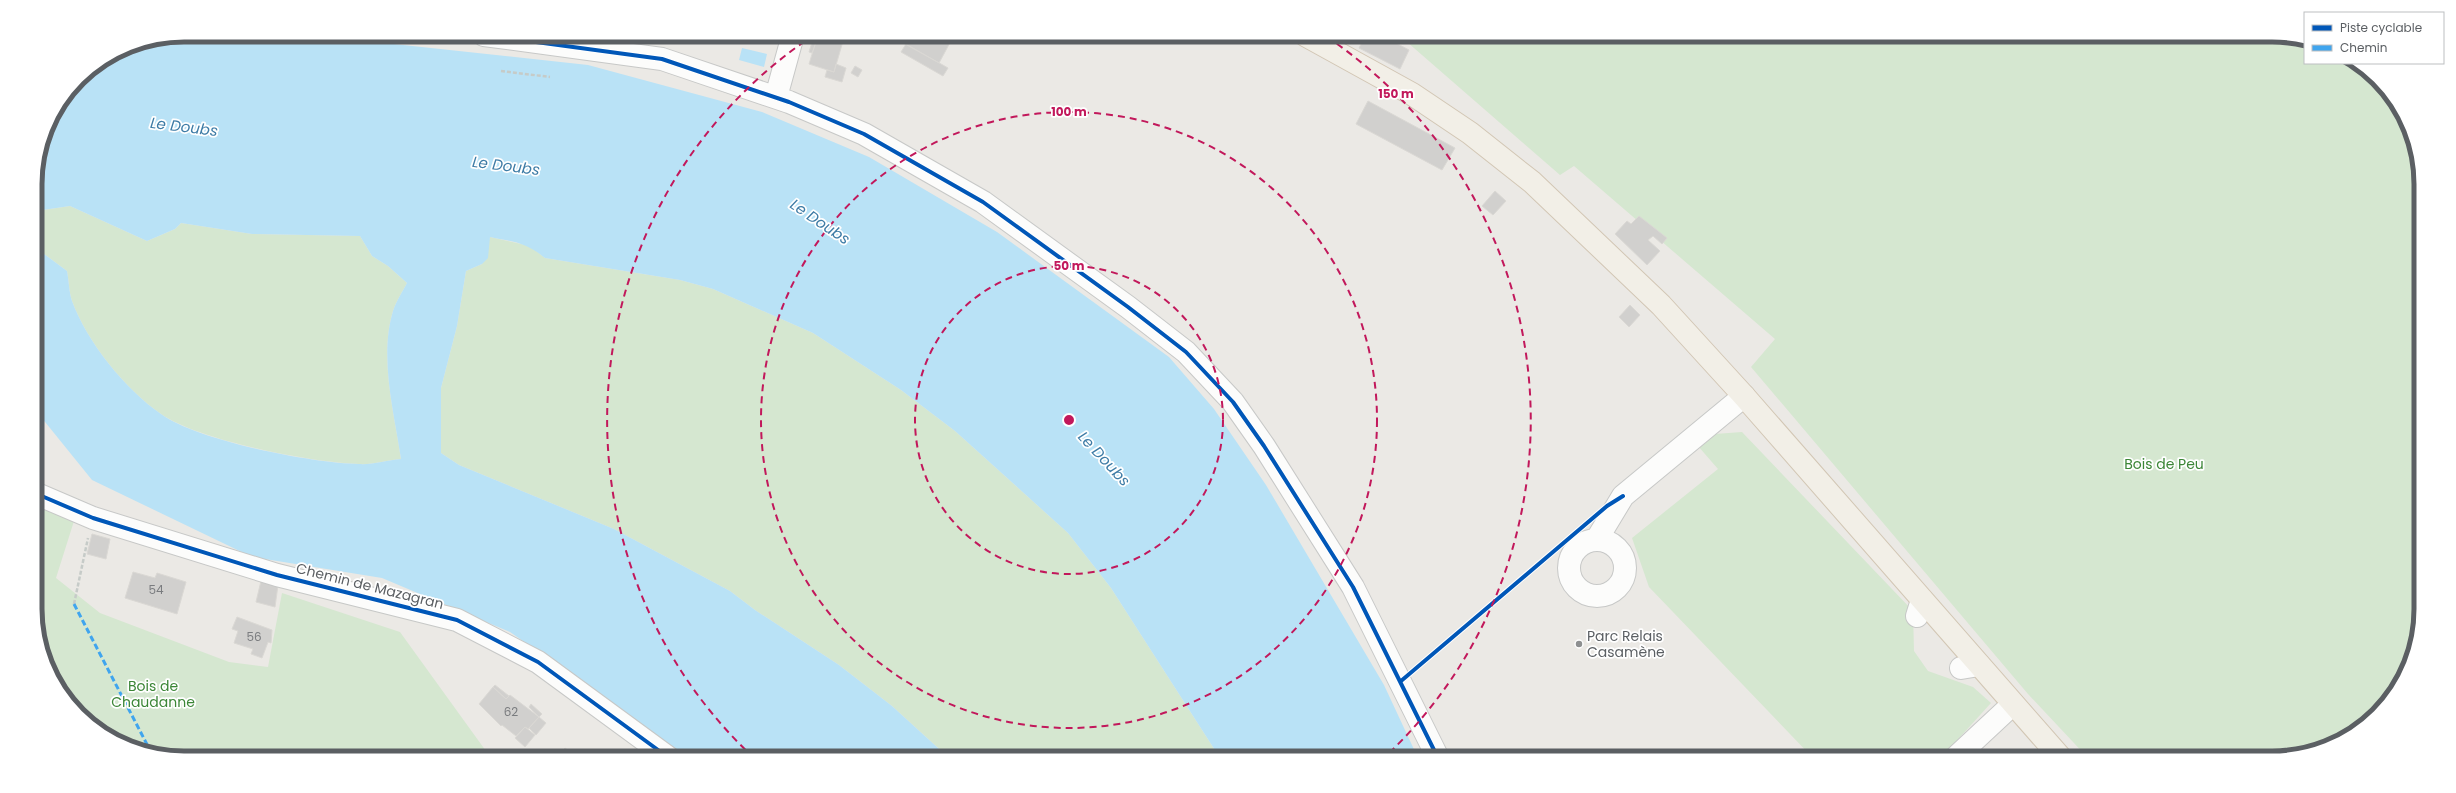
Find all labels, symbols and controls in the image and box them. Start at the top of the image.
legend [2304,12,2444,64]
text: Piste cyclable [2340,19,2422,36]
text: Chemin [2340,39,2387,56]
text: 150 m [1378,85,1414,102]
text: 100 m [1051,103,1087,120]
water label: Le Doubs [149,112,219,141]
water label: Le Doubs [471,151,541,180]
water label: Le Doubs [786,194,854,249]
text: 50 m [1054,257,1085,274]
centre of rings [1062,413,1076,427]
water label: Le Doubs [1073,427,1135,491]
park label: Bois de Peu [2124,454,2204,474]
street label: Chemin de Mazagran [294,558,446,614]
house number: 54 [148,581,164,598]
place label: Parc Relais Casamène [1587,626,1665,662]
house number: 56 [246,628,262,645]
marker: Parc Relais Casamène [1574,639,1584,649]
park label: Bois de Chaudanne [111,676,195,712]
house number: 62 [504,703,518,720]

